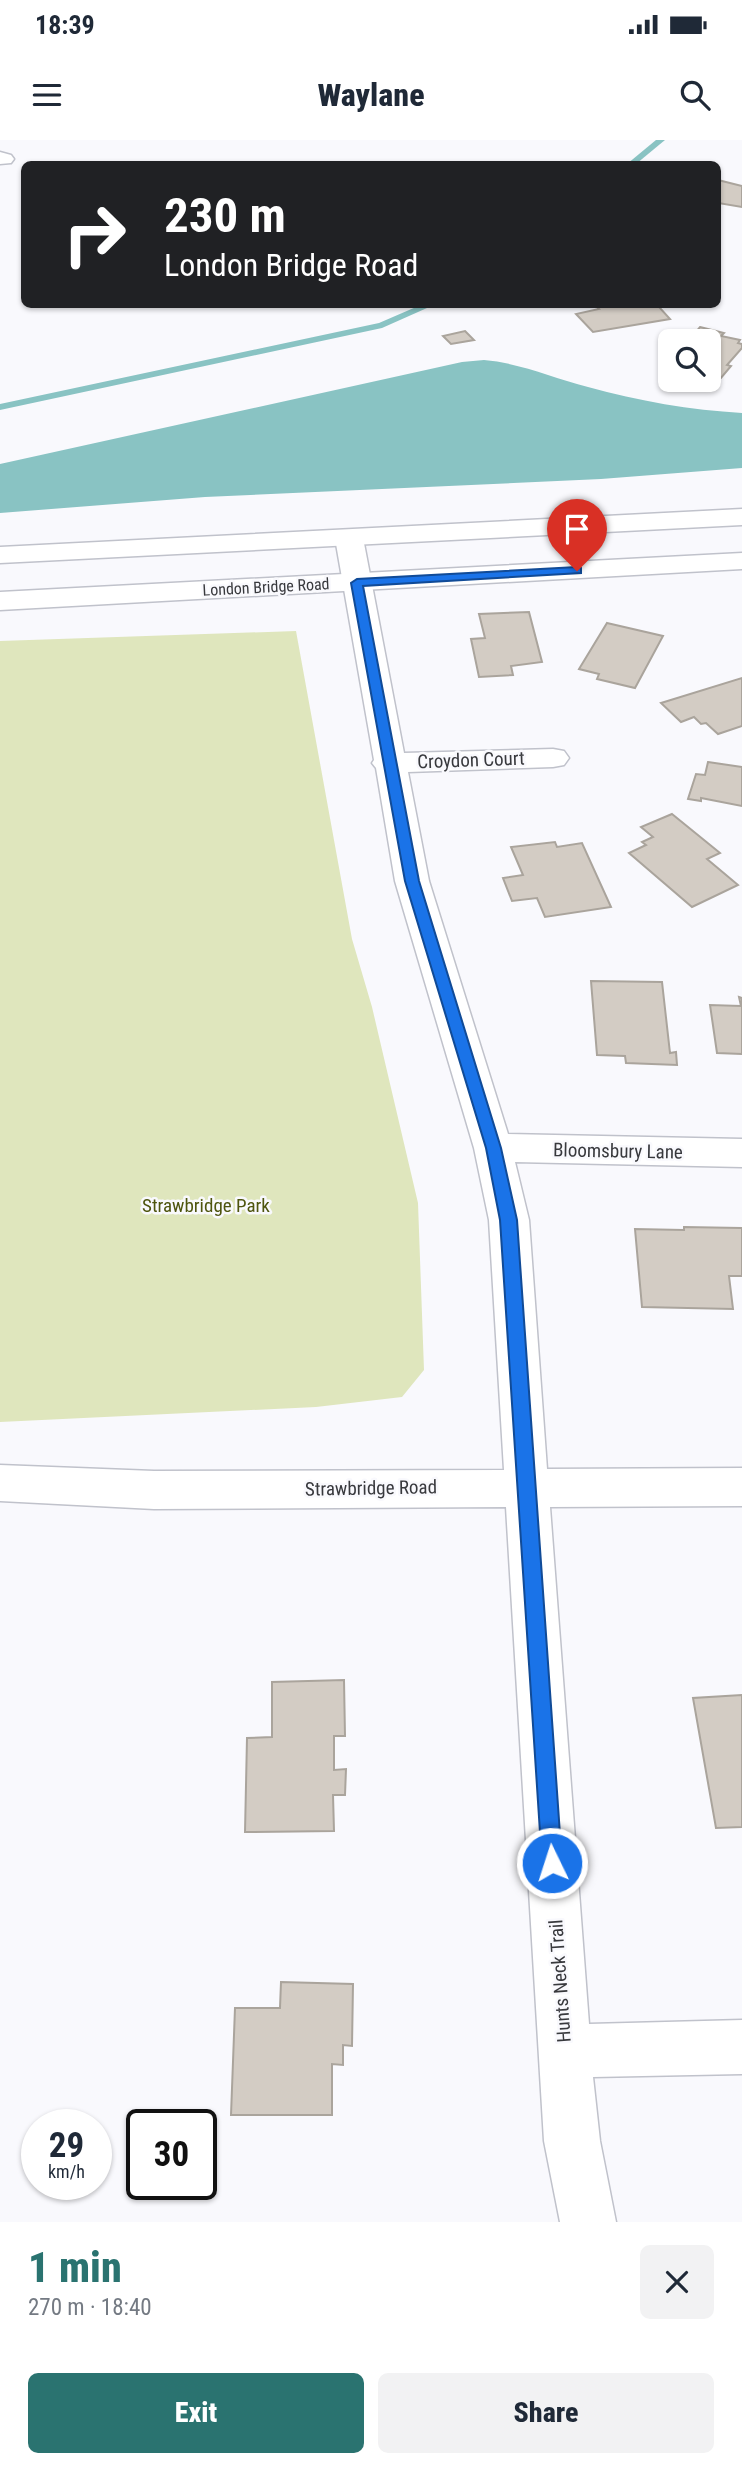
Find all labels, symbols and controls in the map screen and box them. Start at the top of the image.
text: 18:39 [35,10,95,40]
icon: menu [28,76,66,114]
text: Waylane [317,76,425,114]
icon: search [676,76,714,114]
text: 230 m [164,187,286,244]
icon: right [49,189,140,280]
text: London Bridge Road [164,246,418,284]
map controls [658,329,721,392]
button: search [658,329,721,392]
pin [547,499,607,571]
icon: arrive [558,510,596,548]
street label: London Bridge Road [202,574,330,600]
street label: Croydon Court [417,747,525,773]
street label: Bloomsbury Lane [553,1138,683,1164]
park label: Strawbridge Park [142,1194,270,1217]
street label: Strawbridge Road [305,1475,437,1501]
position arrow [515,1826,589,1900]
street label: Hunts Neck Trail [544,1919,576,2043]
speed limit sign: 30 [126,2109,217,2200]
text: 29 [49,2125,84,2166]
text: km/h [48,2161,85,2182]
text: 1 min [28,2243,122,2292]
button: close [640,2245,714,2319]
text: 270 m · 18:40 [28,2294,152,2321]
button: Exit [28,2373,364,2453]
button: Share [378,2373,714,2453]

